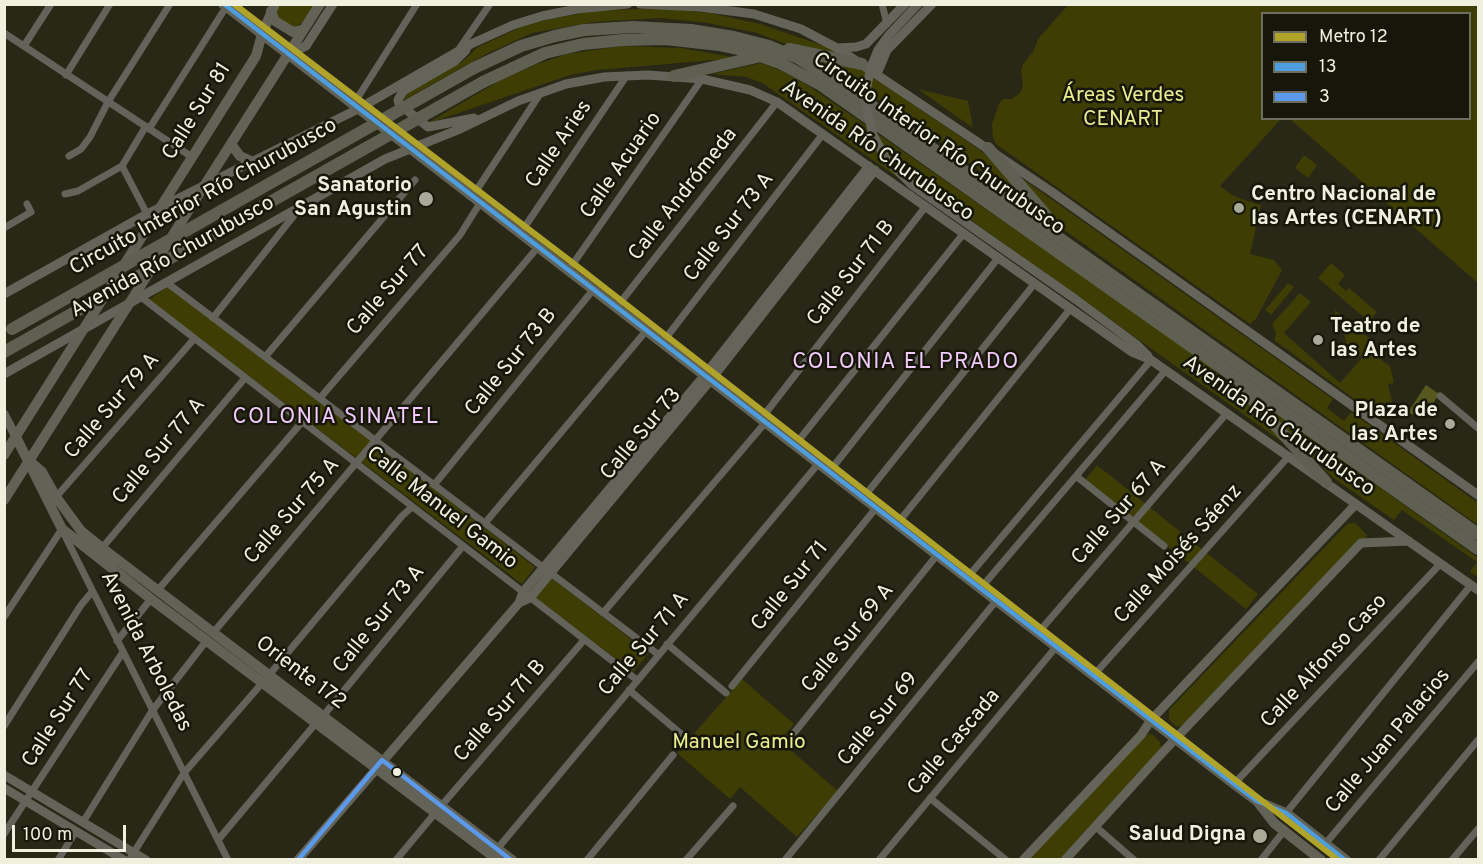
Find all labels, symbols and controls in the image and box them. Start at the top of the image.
legend [1261,12,1471,120]
text: Metro 12 [1319,26,1388,49]
street label: Circuito Interior Río Churubusco [807,48,1069,242]
text: 13 [1319,56,1337,79]
street label: Calle Sur 81 [158,59,238,165]
street label: Avenida Río Churubusco [776,76,978,228]
park label: Áreas Verdes CENART [1062,84,1184,134]
text: 3 [1319,86,1330,109]
street label: Calle Aries [521,96,599,194]
street label: Calle Acuario [576,108,668,224]
street label: Circuito Interior Río Churubusco [66,114,342,282]
street label: Calle Andrómeda [624,123,744,267]
street label: Calle Sur 73 A [679,168,781,288]
place label: Sanatorio San Agustin [294,174,412,224]
place label: Centro Nacional de las Artes (CENART) [1251,183,1442,233]
marker: Sanatorio San Agustin [417,190,435,208]
street label: Avenida Río Churubusco [67,191,279,325]
marker: Centro Nacional de las Artes (CENART) [1232,201,1246,215]
street label: Calle Sur 71 B [803,216,901,332]
street label: Calle Sur 77 [343,240,435,342]
street label: Calle Sur 73 B [461,304,563,422]
place label: Teatro de las Artes [1330,315,1420,365]
marker: Teatro de las Artes [1311,333,1325,347]
street label: Calle Sur 79 A [60,349,166,465]
district label: COLONIA EL PRADO [792,351,1020,377]
street label: Avenida Río Churubusco [1177,351,1379,503]
street label: Calle Sur 73 [596,384,688,486]
street label: Calle Sur 77 A [108,394,212,510]
place label: Plaza de las Artes [1351,399,1438,449]
district label: COLONIA SINATEL [233,406,439,432]
marker: Plaza de las Artes [1443,417,1457,431]
street label: Calle Manuel Gamio [360,442,522,576]
street label: Calle Sur 75 A [240,454,346,570]
street label: Calle Sur 67 A [1067,455,1173,571]
street label: Calle Moisés Sáenz [1110,480,1248,630]
street label: Calle Sur 71 [747,537,835,637]
street label: Calle Sur 73 A [329,561,431,679]
street label: Avenida Arboledas [94,568,196,736]
street label: Calle Sur 69 A [797,579,901,699]
street label: Calle Sur 71 A [594,588,696,702]
street label: Calle Alfonso Caso [1257,590,1393,734]
street label: Oriente 172 [250,632,350,716]
street label: Calle Sur 71 B [450,656,552,768]
street label: Calle Juan Palacios [1321,664,1457,820]
street label: Calle Sur 77 [18,665,100,773]
street label: Calle Sur 69 [833,668,925,772]
street label: Calle Cascada [903,685,1007,801]
park label: Manuel Gamio [672,731,806,757]
unlabelled marker [391,766,403,778]
scale bar [15,813,129,851]
place label: Salud Digna [1129,823,1246,849]
text: 100 m [23,824,72,847]
marker: Salud Digna [1251,827,1269,845]

